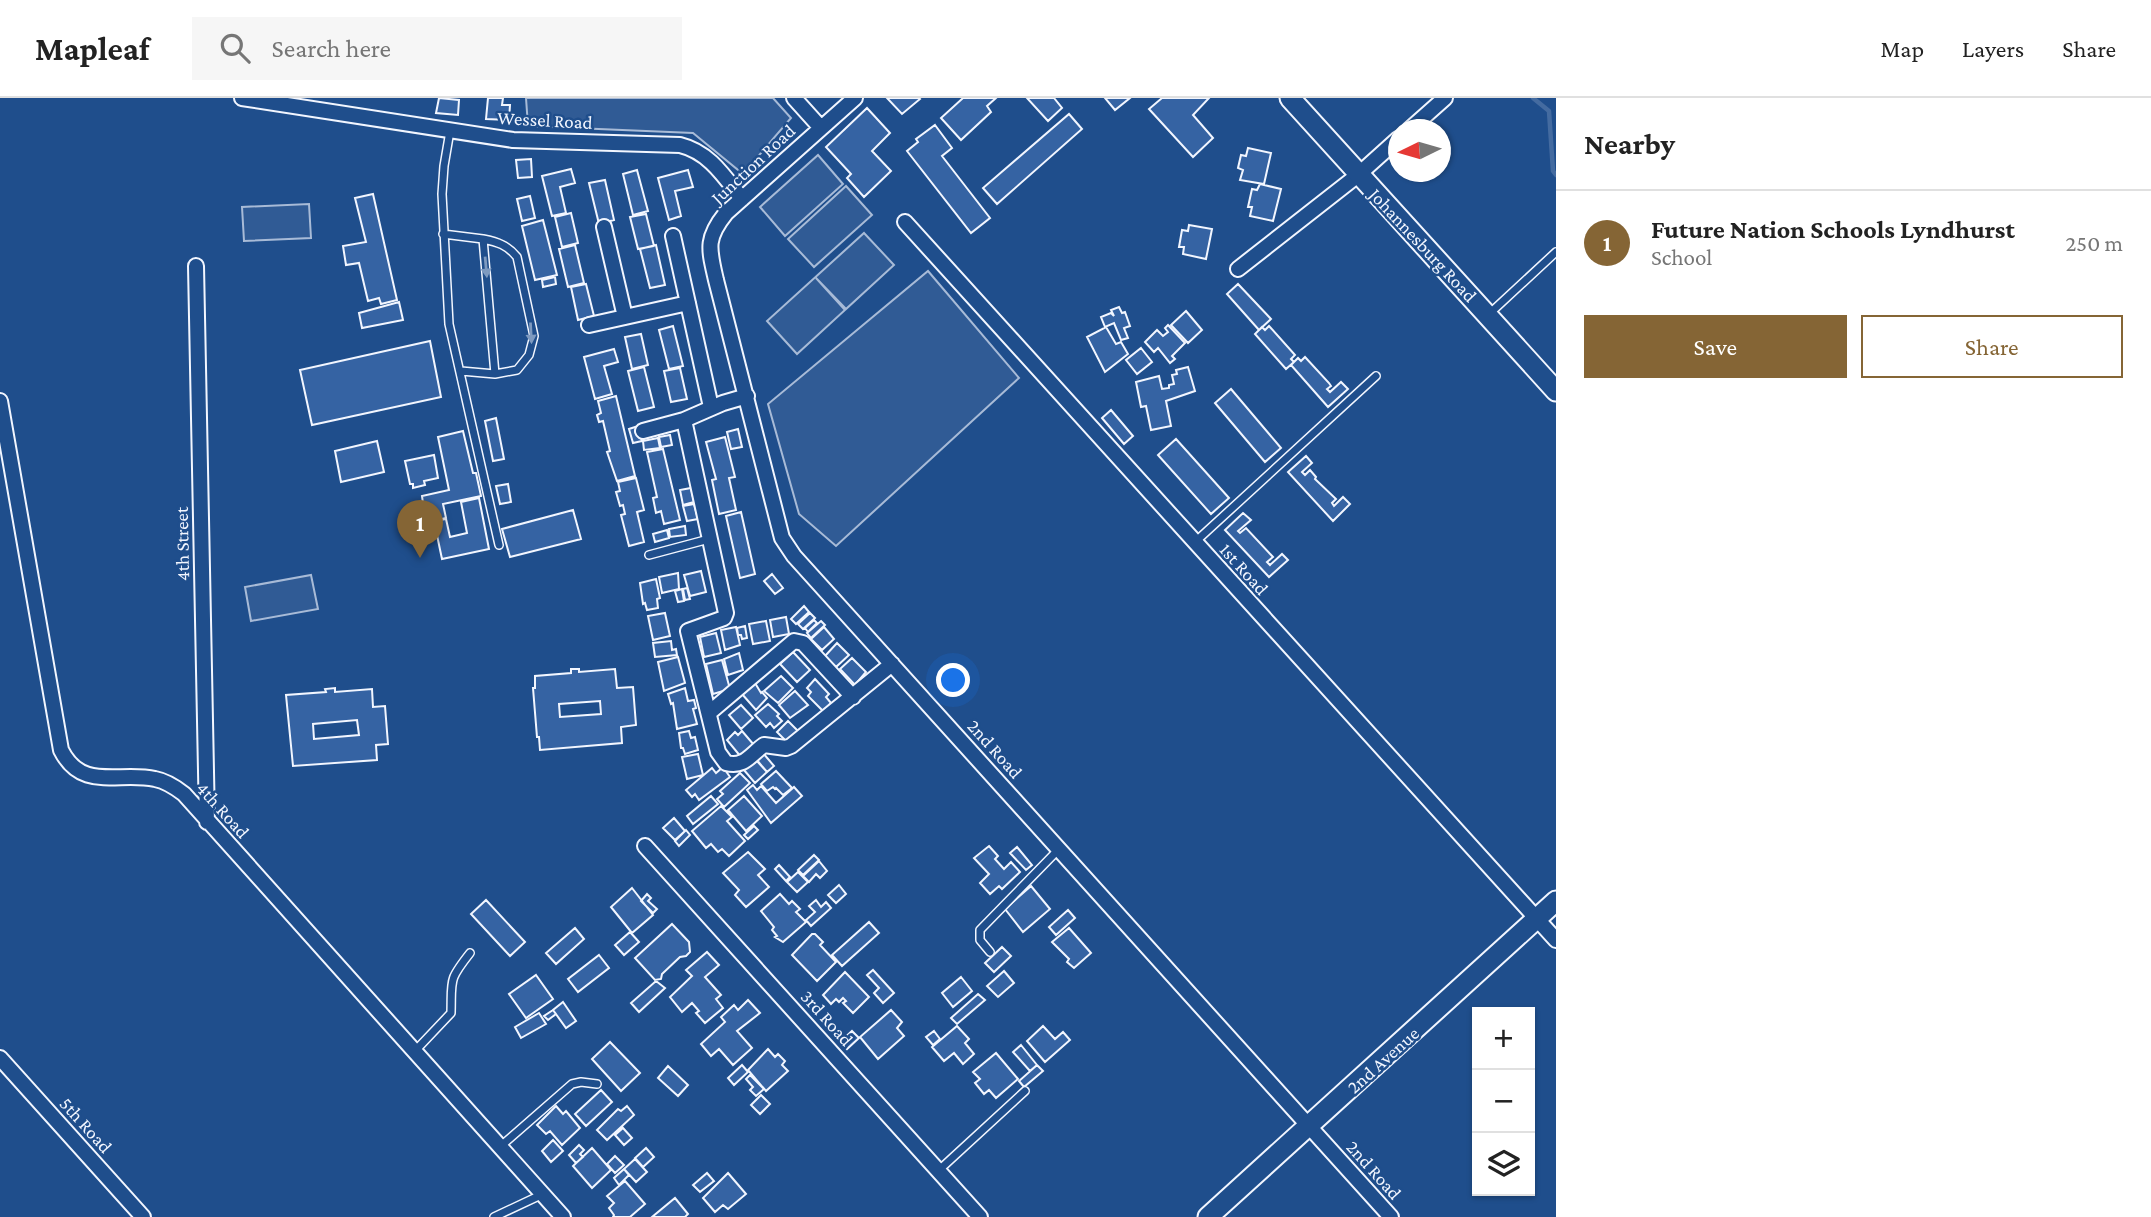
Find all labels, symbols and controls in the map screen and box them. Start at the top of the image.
search box [192,17,682,80]
icon: search [216,29,254,67]
text: Mapleaf [35,30,150,67]
text: Search here [272,34,391,63]
text: Map [1880,35,1924,62]
text: Layers [1962,35,2024,62]
text: Share [2062,35,2116,62]
street label: Wessel Road [497,107,593,133]
north arrow [1388,119,1451,182]
street label: Junction Road [705,120,799,209]
text: Nearby [1584,127,1675,160]
street label: Johannesburg Road [1364,182,1481,306]
text: Future Nation Schools Lyndhurst [1651,215,2015,244]
text: 1 [1603,230,1611,256]
text: 250 m [2065,230,2123,256]
text: School [1651,244,1712,270]
one-way arrow [481,256,492,278]
button: Save [1584,315,1847,378]
button: Share [1861,315,2123,378]
one-way arrow [526,322,537,344]
pin: 1 [397,500,443,558]
street label: 4th Street [171,506,193,581]
street label: 1st Road [1215,539,1273,599]
your location [936,663,970,697]
street label: 2nd Road [963,715,1027,783]
street label: 4th Road [192,778,254,842]
street label: 3rd Road [797,986,857,1050]
map controls [1472,1007,1535,1196]
button: + [1472,1007,1535,1070]
street label: 2nd Avenue [1343,1022,1423,1098]
button: − [1472,1070,1535,1133]
street label: 5th Road [56,1093,116,1157]
button: layers [1472,1133,1535,1196]
street label: 2nd Road [1342,1136,1406,1204]

